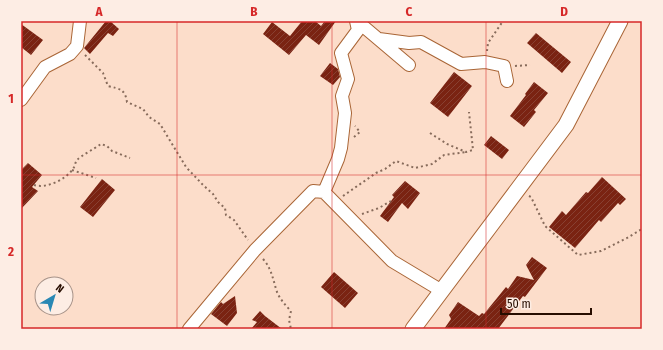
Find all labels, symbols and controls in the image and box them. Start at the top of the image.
text: A [94,4,103,19]
text: B [250,4,258,19]
text: C [406,4,413,19]
text: D [560,4,568,19]
text: 1 [8,91,14,106]
text: 2 [7,244,14,259]
north arrow [34,276,74,316]
text: N [53,281,66,296]
scale bar [501,290,591,316]
text: 50 m [507,297,531,311]

